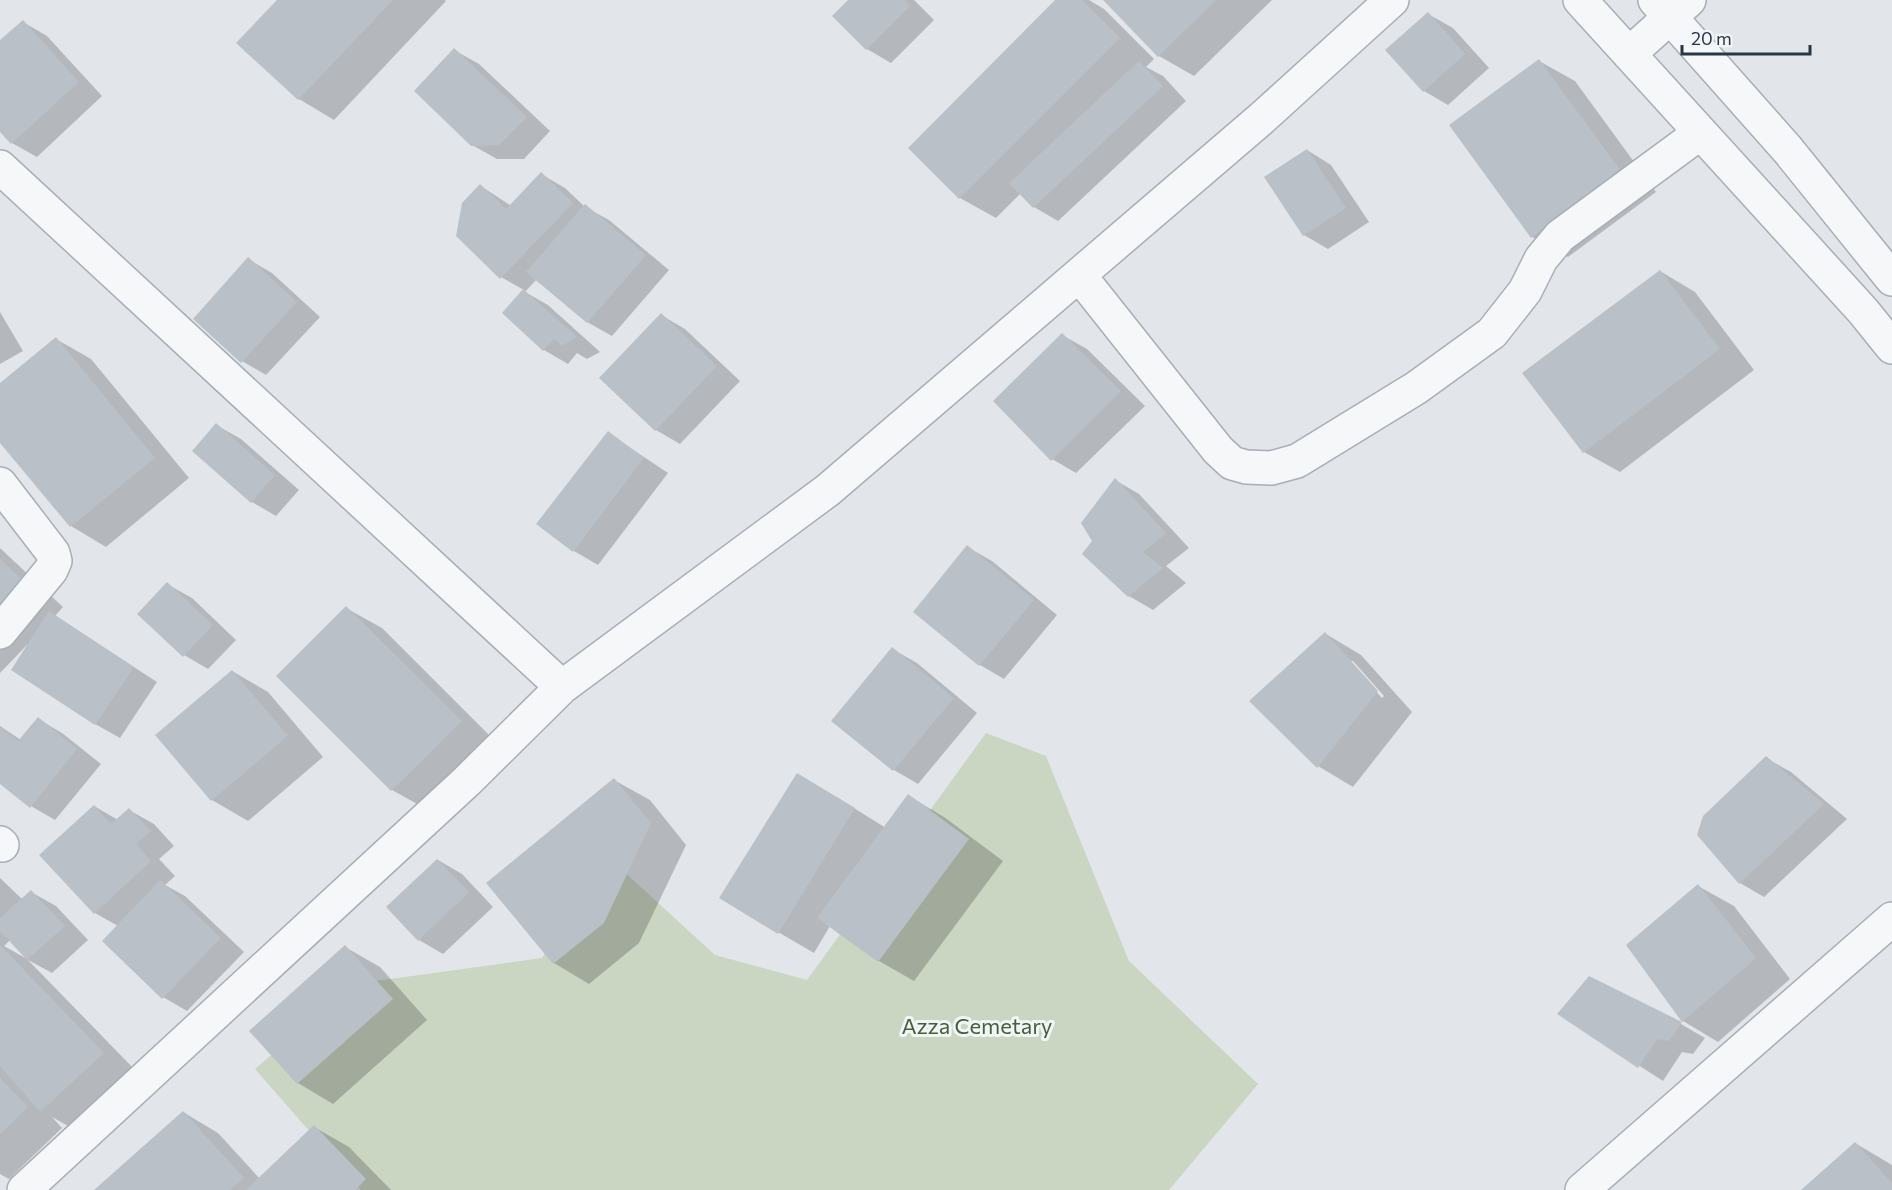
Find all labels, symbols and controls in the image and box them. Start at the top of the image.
scale bar [1682,18,1810,56]
text: 20 m [1691,27,1732,49]
park label: Azza Cemetary [902,1012,1052,1039]

